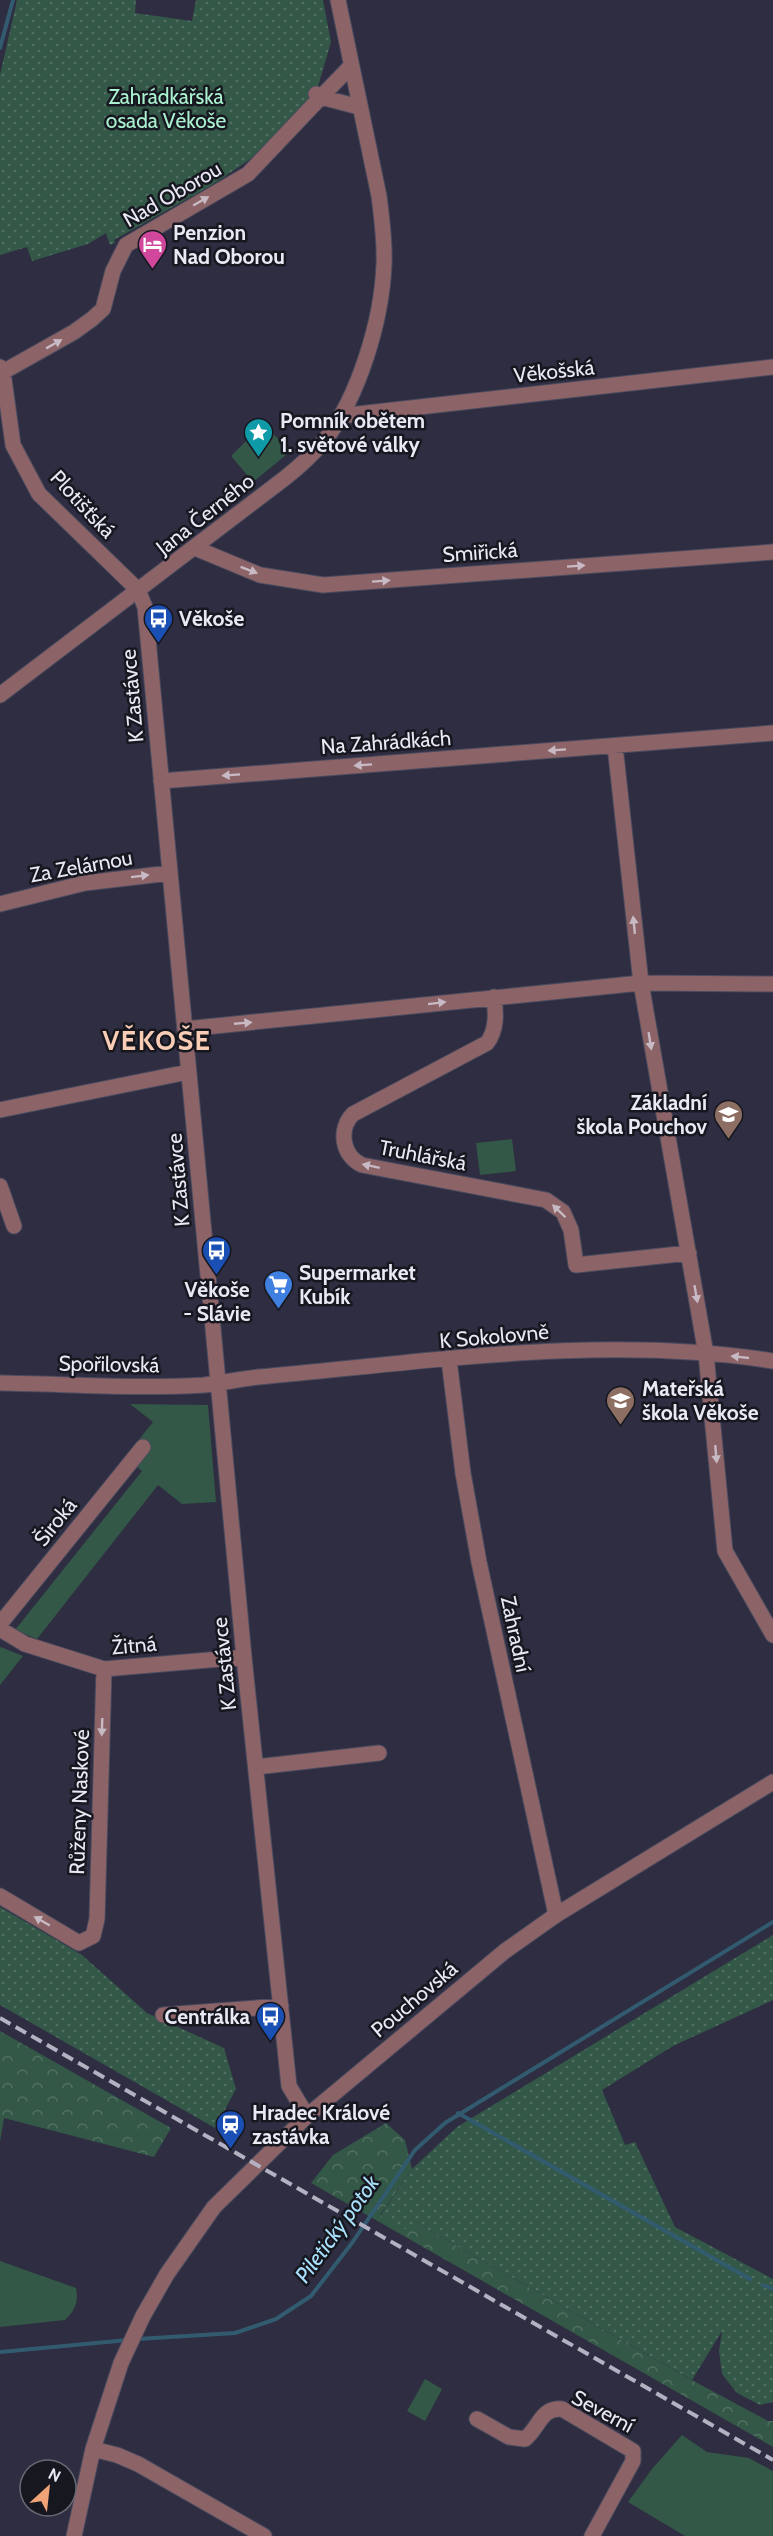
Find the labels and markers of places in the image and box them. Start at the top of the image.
place label: Penzion Nad Oborou [173,220,285,269]
hotel icon: Penzion Nad Oborou [136,228,168,270]
place label: Pomník obětem 1. světové války [280,408,425,457]
place icon: Pomník obětem 1. světové války [243,416,275,458]
bus stop icon: Věkoše [142,602,174,644]
place label: Věkoše [179,606,244,631]
place label: Základní škola Pouchov [577,1090,708,1139]
school or university icon: Základní škola Pouchov [712,1098,744,1140]
bus stop icon: Věkoše - Slávie [201,1234,233,1276]
place label: Supermarket Kubík [299,1260,416,1309]
supermarket icon: Supermarket Kubík [262,1268,294,1310]
place label: Věkoše - Slávie [183,1277,251,1326]
place label: Mateřská škola Věkoše [642,1376,759,1425]
school or university icon: Mateřská škola Věkoše [605,1384,637,1426]
bus stop icon: Centrálka [255,2000,287,2042]
place label: Centrálka [165,2004,251,2029]
place label: Hradec Králové zastávka [252,2100,390,2149]
station icon: Hradec Králové zastávka [215,2108,247,2150]

